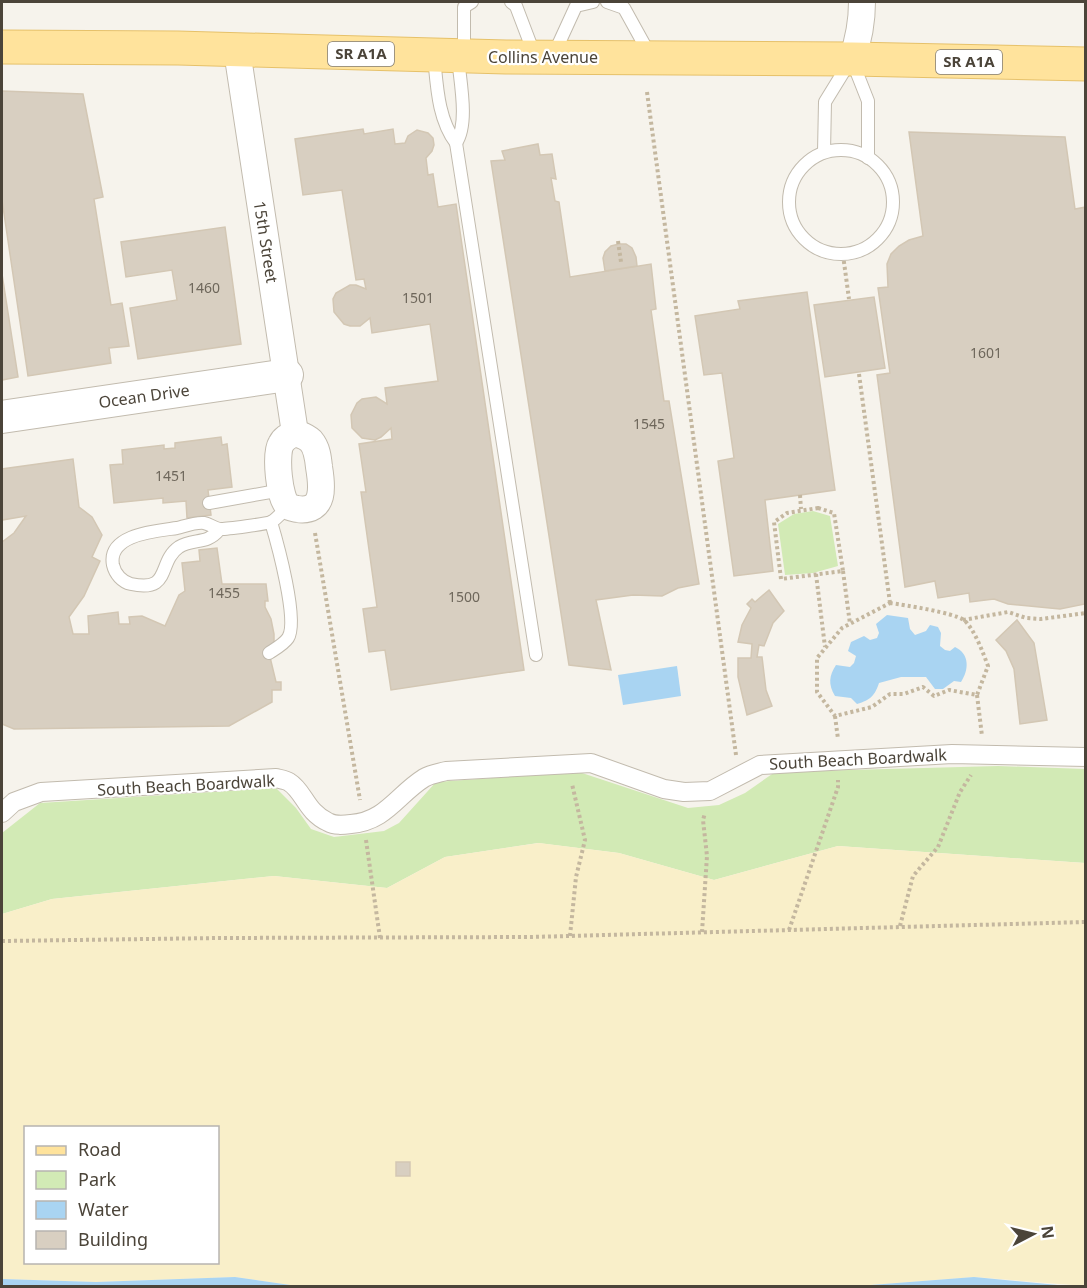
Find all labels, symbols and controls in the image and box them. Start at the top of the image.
road number: SR A1A [328,42,394,66]
street label: Collins Avenue [488,46,598,68]
road number: SR A1A [936,50,1002,74]
street label: 15th Street [249,199,283,285]
house number: 1460 [188,278,220,297]
house number: 1501 [402,288,434,307]
house number: 1601 [970,343,1002,362]
street label: Ocean Drive [97,379,191,413]
house number: 1545 [633,414,665,433]
house number: 1451 [155,466,187,485]
house number: 1455 [208,583,240,602]
house number: 1500 [448,587,480,606]
street label: South Beach Boardwalk [769,743,948,775]
street label: South Beach Boardwalk [97,769,276,801]
legend [24,1126,219,1264]
text: Road [78,1137,121,1161]
text: Park [78,1167,116,1191]
text: Water [78,1197,129,1221]
north arrow [1003,1204,1063,1264]
text: N [1036,1224,1060,1240]
text: Building [78,1227,148,1251]

